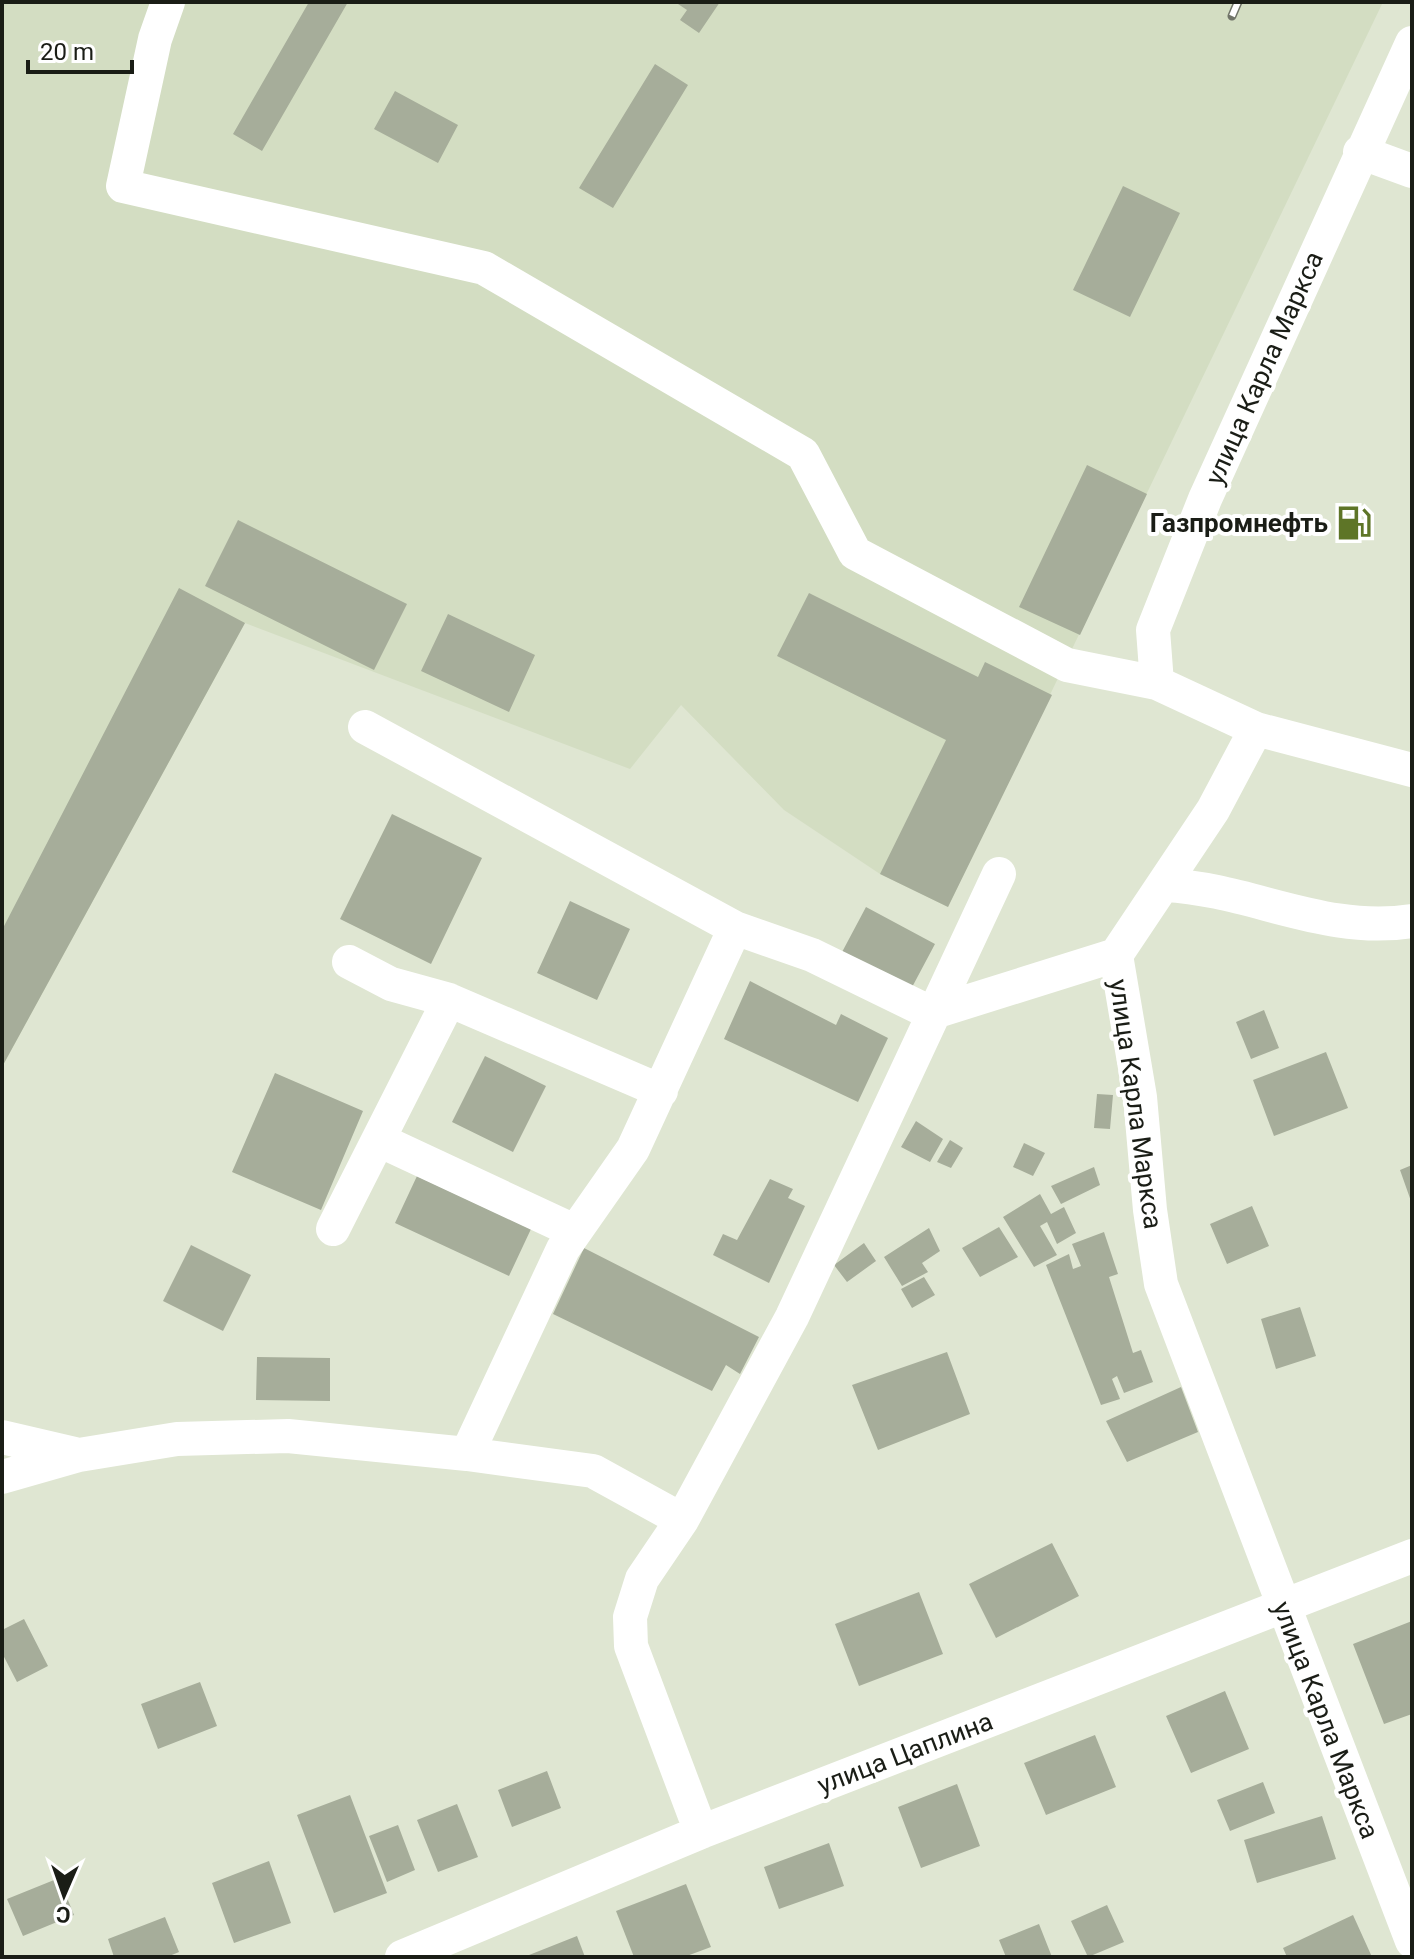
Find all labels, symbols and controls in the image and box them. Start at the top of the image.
scale bar [28,24,132,74]
text: 20 m [40,38,94,66]
street label: улица Карла Маркса [1199,247,1329,489]
fuel station icon: Газпромнефть [1335,504,1373,542]
place label: Газпромнефть [1150,508,1328,538]
street label: улица Карла Маркса [1104,977,1168,1231]
street label: улица Карла Маркса [1267,1597,1385,1843]
street label: улица Цаплина [813,1706,997,1800]
north arrow [24,1855,104,1935]
text: С [56,1902,71,1927]

